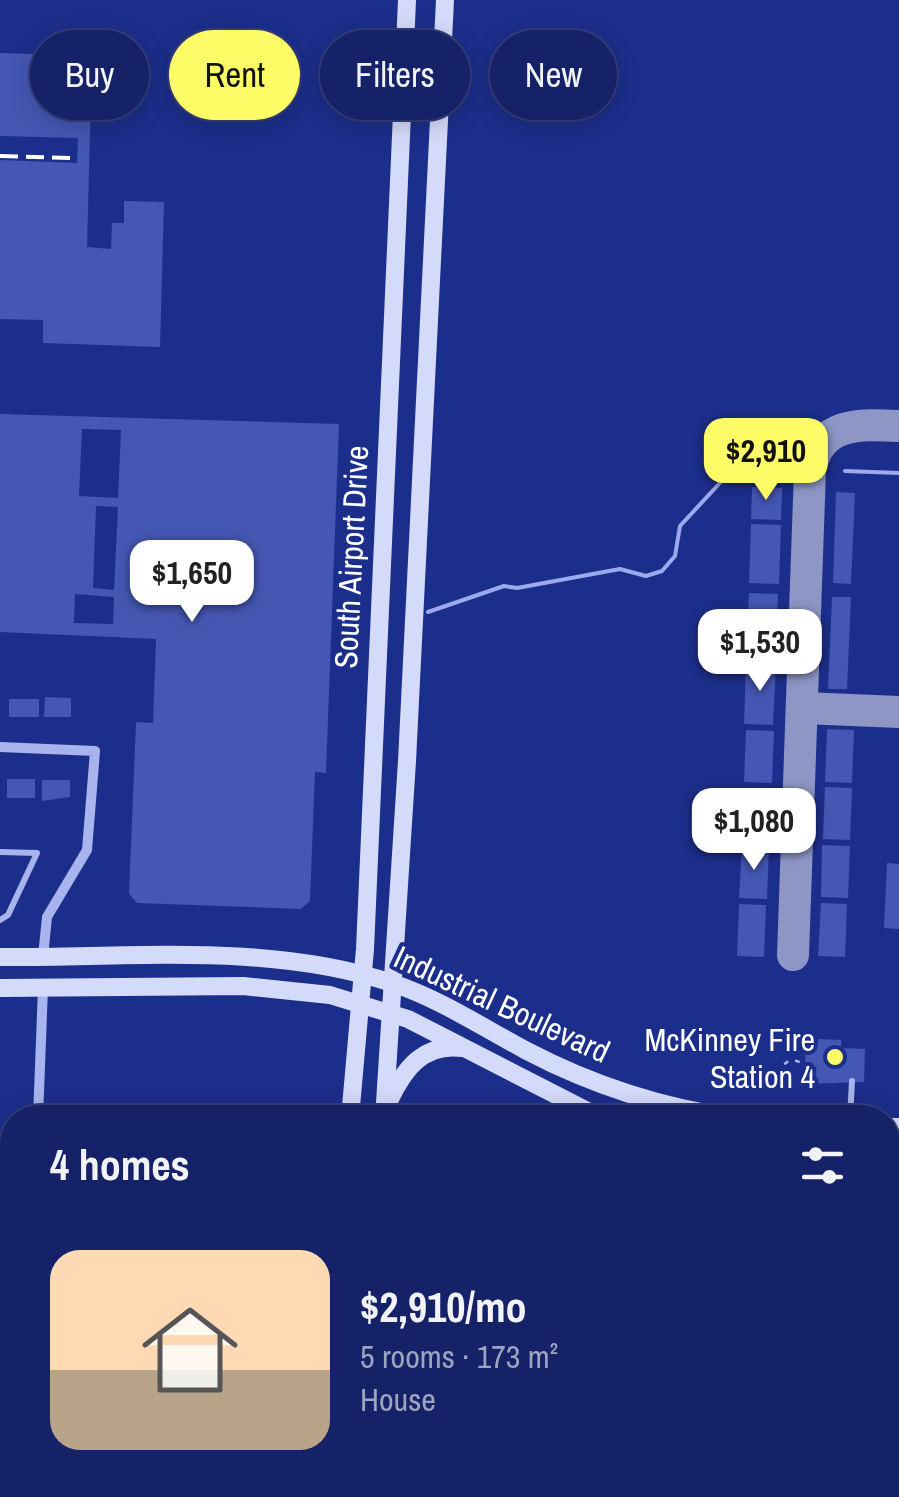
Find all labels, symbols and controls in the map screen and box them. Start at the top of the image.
chip: Buy [30,30,149,120]
chip: Rent [169,30,300,120]
chip: Filters [320,30,470,120]
chip: New [490,30,617,120]
pin: $2,910 [685,418,847,503]
text: $2,910 [726,429,806,472]
street label: South Airport Drive [324,444,378,670]
pin: $1,650 [111,540,273,625]
text: $1,650 [152,551,232,594]
pin: $1,530 [679,609,841,694]
text: $1,530 [720,620,800,663]
pin: $1,080 [673,788,835,873]
text: $1,080 [714,799,794,842]
street label: Industrial Boulevard [387,935,617,1073]
place label: McKinney Fire Station 4 [644,1018,815,1098]
marker: McKinney Fire Station 4 [824,1046,846,1068]
text: 4 homes [50,1137,190,1193]
icon: filters [795,1138,850,1193]
text: $2,910/mo [360,1279,527,1335]
icon: home [130,1290,250,1410]
text: 5 rooms · 173 m² [360,1335,558,1378]
text: House [360,1378,436,1421]

